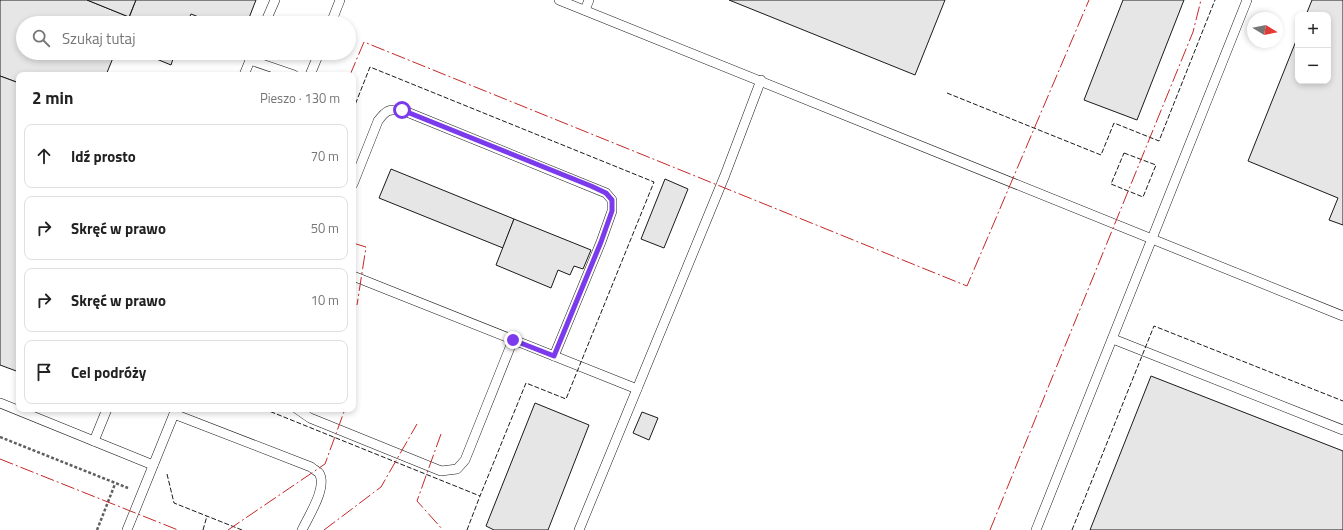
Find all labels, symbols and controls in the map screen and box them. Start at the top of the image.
north arrow [1247,12,1283,48]
map controls [1295,12,1331,84]
button: + [1295,12,1331,48]
search box [16,16,356,60]
icon: search [30,27,52,49]
text: Szukaj tutaj [62,27,135,50]
button: − [1295,48,1331,84]
text: 2 min [32,85,73,111]
text: Pieszo · 130 m [260,88,340,108]
route start [393,101,411,119]
icon: ahead [33,145,55,167]
text: Idź prosto [71,145,136,168]
text: 70 m [311,146,339,166]
icon: right [33,217,55,239]
text: Skręć w prawo [71,217,166,240]
text: 50 m [311,218,339,238]
icon: right [33,289,55,311]
text: Skręć w prawo [71,289,166,312]
text: 10 m [311,290,339,310]
route end [504,331,522,349]
icon: arrive [33,361,55,383]
text: Cel podróży [71,361,146,384]

